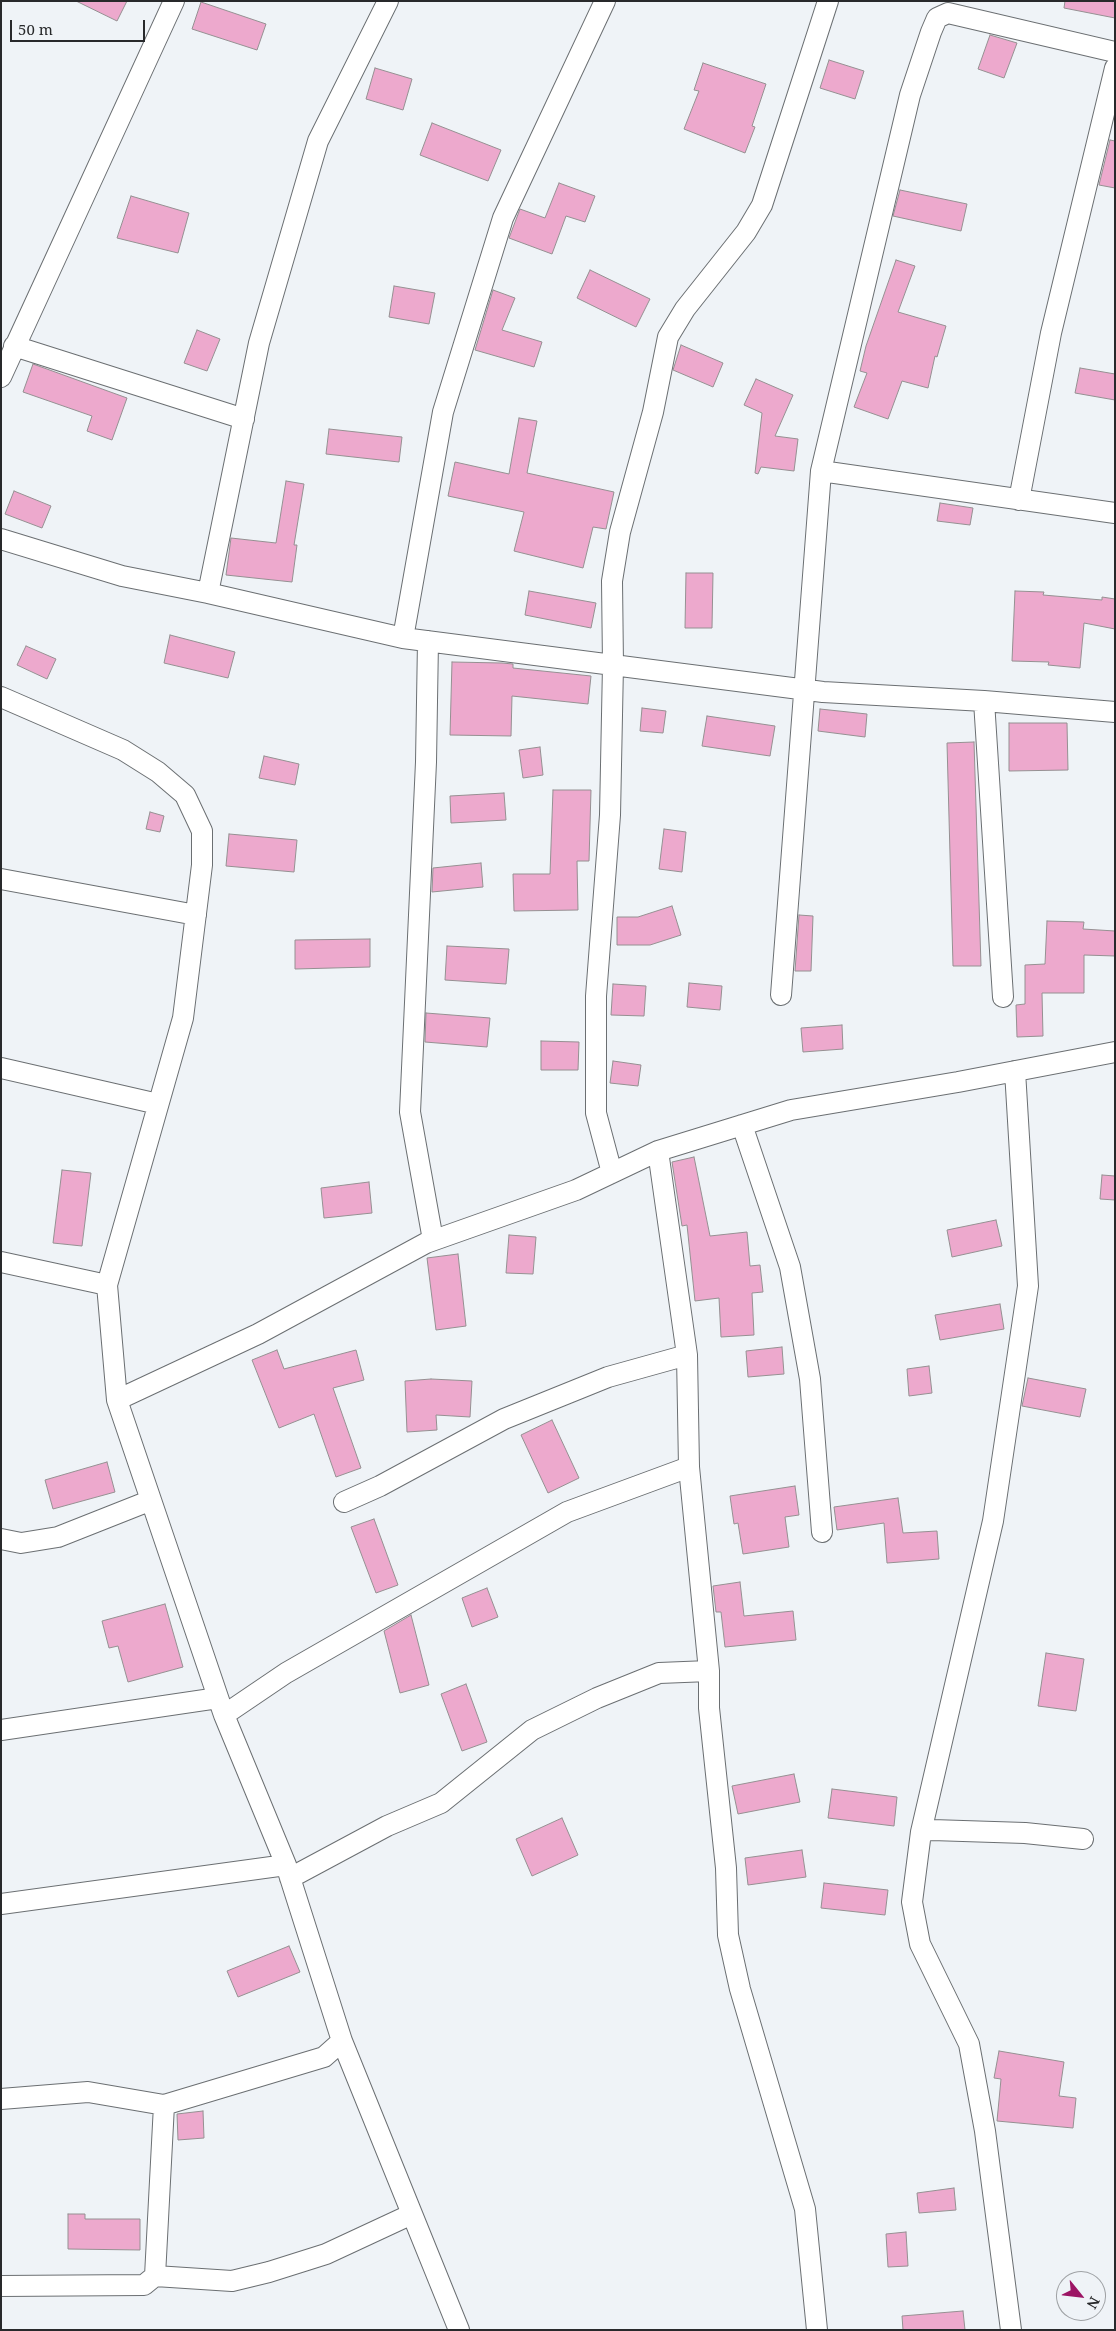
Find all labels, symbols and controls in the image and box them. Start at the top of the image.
scale bar [12,10,148,42]
text: 50 m [18,19,53,39]
north arrow [1056,2271,1106,2321]
text: N [1083,2294,1105,2312]

